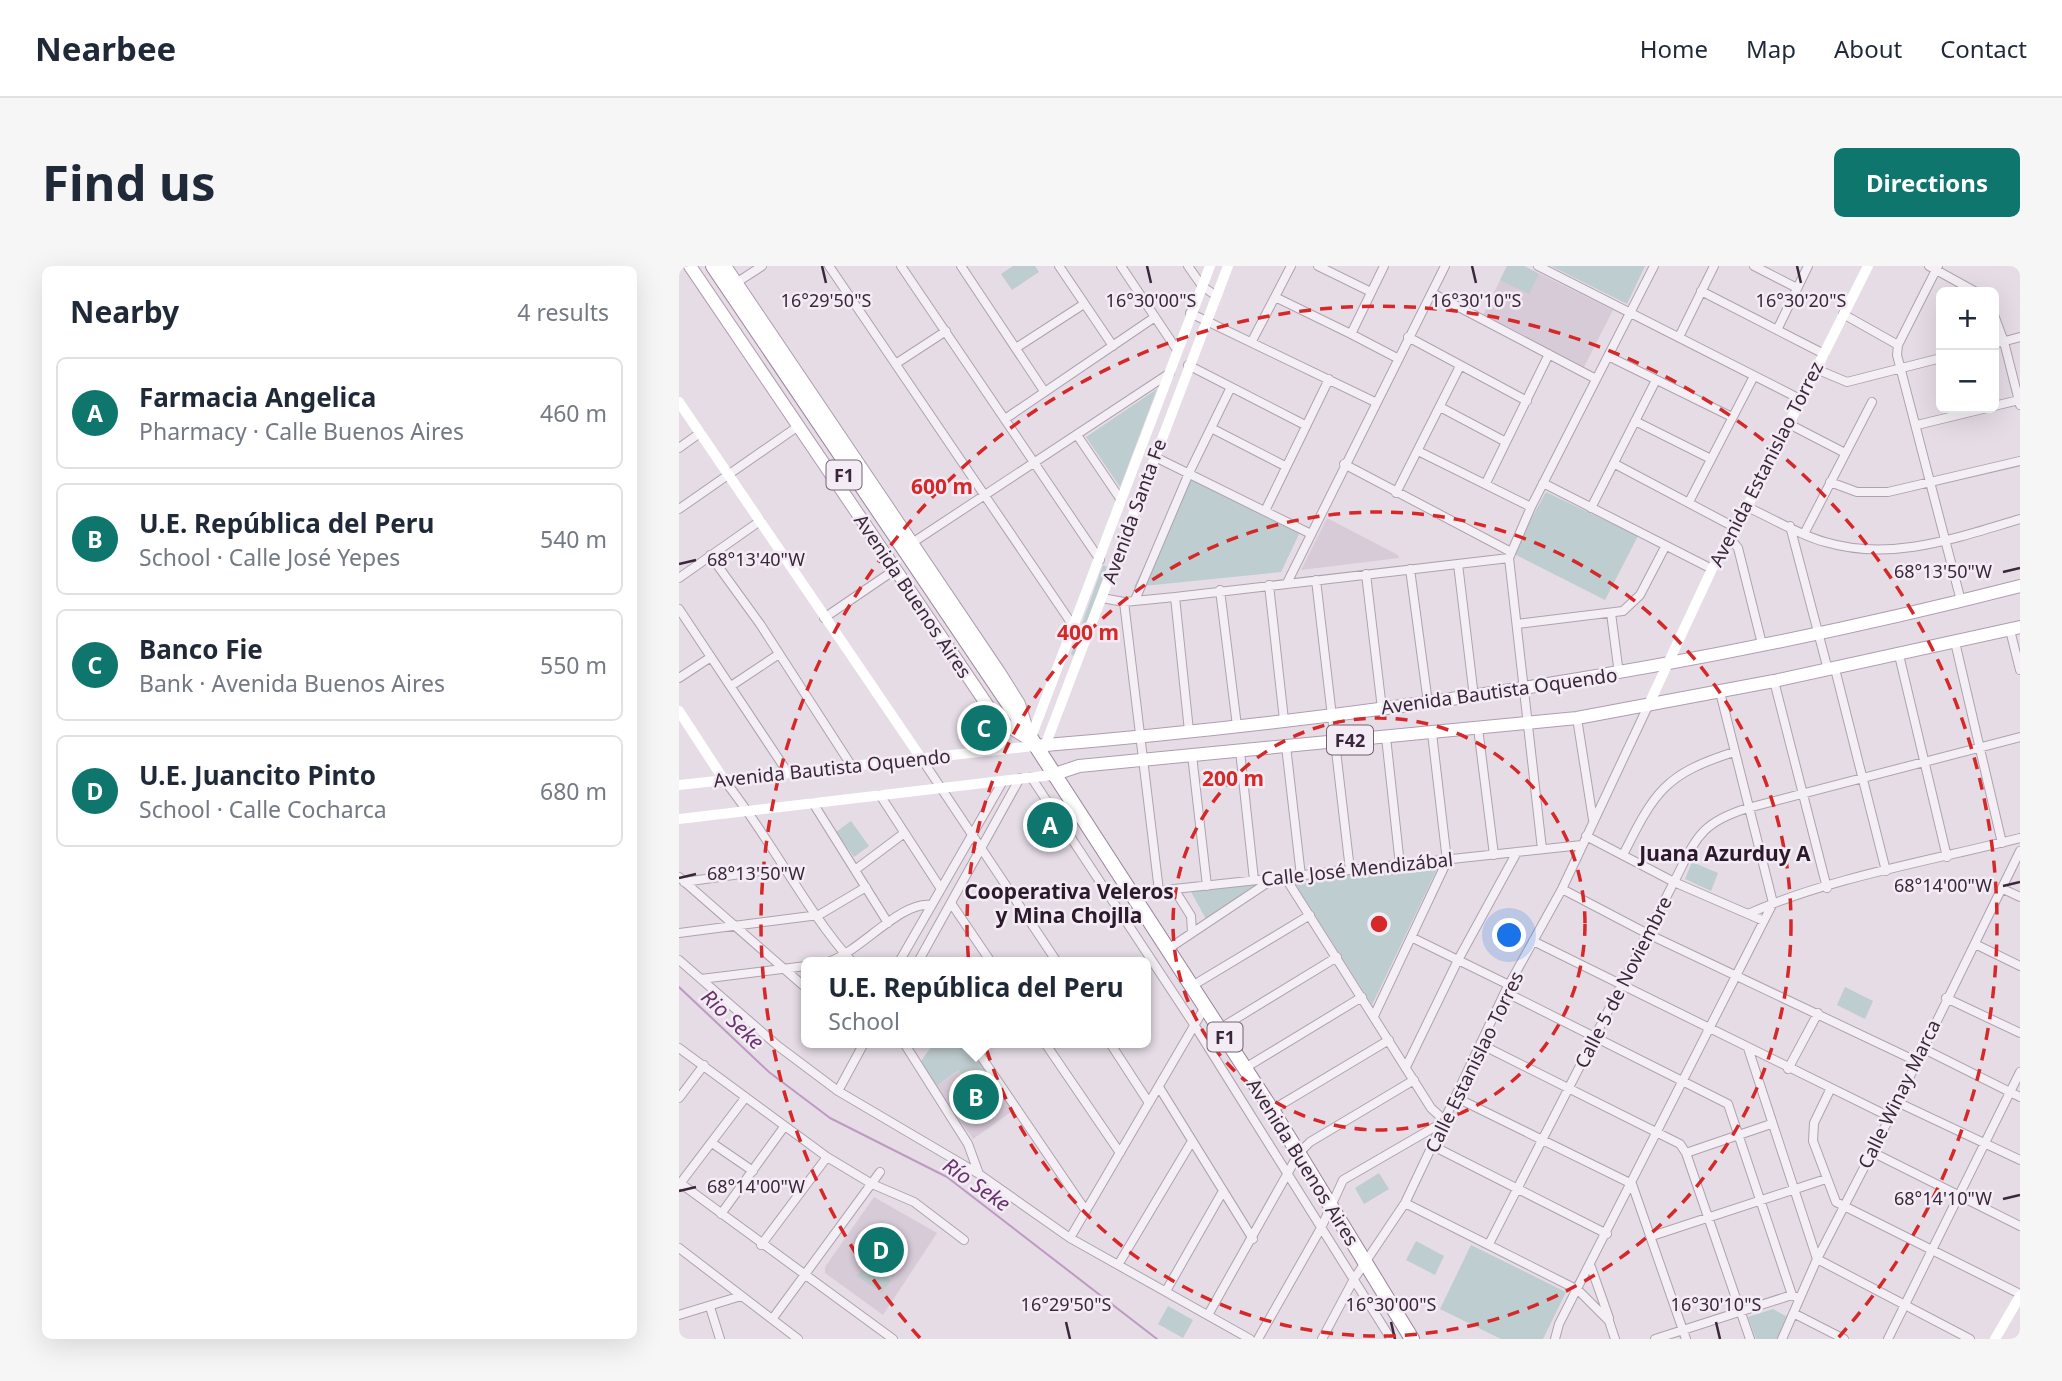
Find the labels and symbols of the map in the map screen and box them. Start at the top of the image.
text: 16°29'50"S [781,288,871,312]
text: 16°30'00"S [1106,288,1196,312]
text: 16°30'10"S [1431,288,1521,312]
text: 16°30'20"S [1756,288,1846,312]
street label: Avenida Estanislao Torrez [1703,357,1829,571]
street label: Avenida Santa Fe [1096,435,1172,587]
road number: F1 [827,460,861,490]
text: 600 m [911,472,973,500]
street label: Avenida Buenos Aires [848,509,978,683]
text: 68°13'40"W [707,547,805,571]
text: 68°13'50"W [1894,559,1992,583]
text: 400 m [1057,618,1119,646]
street label: Avenida Bautista Oquendo [1379,662,1619,720]
pin: C [961,702,1007,754]
road number: F42 [1327,726,1373,754]
street label: Avenida Bautista Oquendo [712,743,952,793]
text: 200 m [1202,764,1264,792]
pin: A [1027,799,1073,851]
district label: Juana Azurduy A [1637,839,1811,867]
street label: Calle José Mendizábal [1260,846,1454,892]
text: 68°13'50"W [707,861,805,885]
text: 68°14'00"W [1894,873,1992,897]
district label: Cooperativa Veleros y Mina Chojlla [964,877,1174,929]
street label: Calle 5 de Noviembre [1568,892,1678,1072]
centre of rings [1367,912,1391,936]
your location [1492,918,1526,952]
street label: Calle Estanislao Torres [1419,967,1529,1157]
water label: Rio Seke [696,983,770,1055]
street label: Calle Winay Marca [1852,1015,1946,1173]
road number: F1 [1207,1022,1243,1052]
pin: B [953,1071,999,1123]
street label: Avenida Buenos Aires [1241,1073,1365,1251]
water label: Río Seke [938,1151,1016,1217]
text: 68°14'00"W [707,1174,805,1198]
text: 68°14'10"W [1894,1186,1992,1210]
pin: D [858,1224,904,1276]
text: 16°29'50"S [1021,1292,1111,1316]
text: 16°30'00"S [1346,1292,1436,1316]
text: 16°30'10"S [1671,1292,1761,1316]

